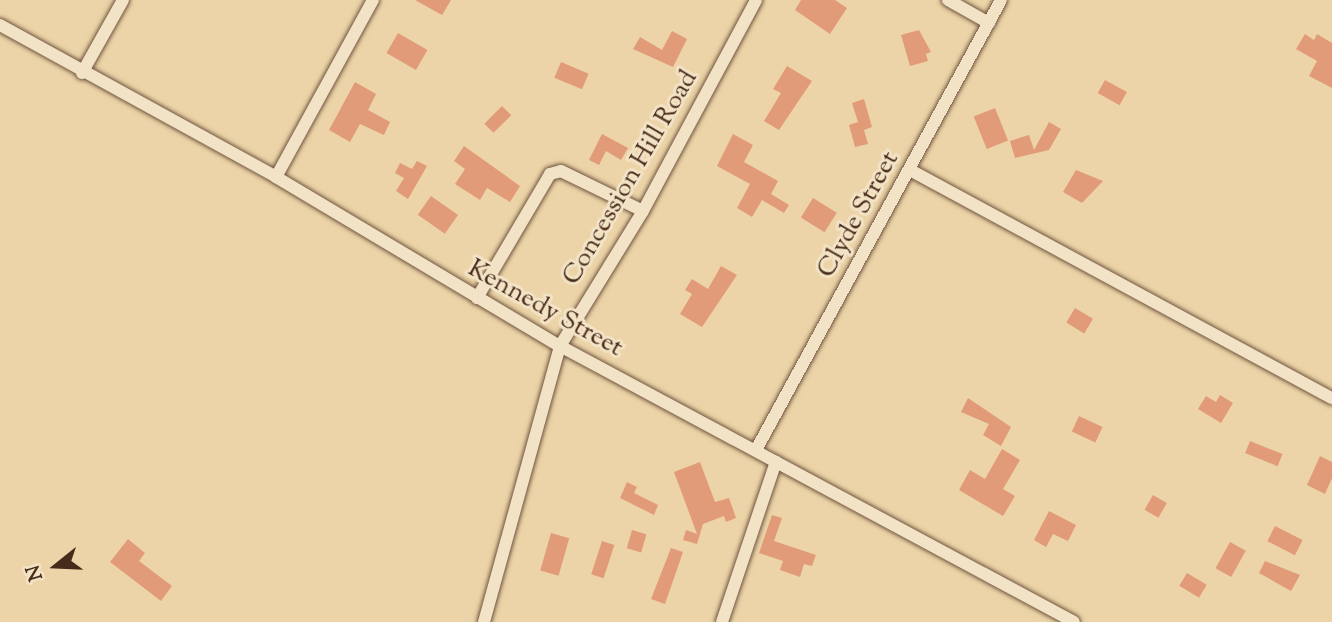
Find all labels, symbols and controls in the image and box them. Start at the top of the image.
street label: Concession Hill Road [557,65,705,291]
street label: Clyde Street [812,146,906,284]
street label: Kennedy Street [462,254,628,364]
north arrow [21,531,91,601]
text: N [20,561,51,584]

